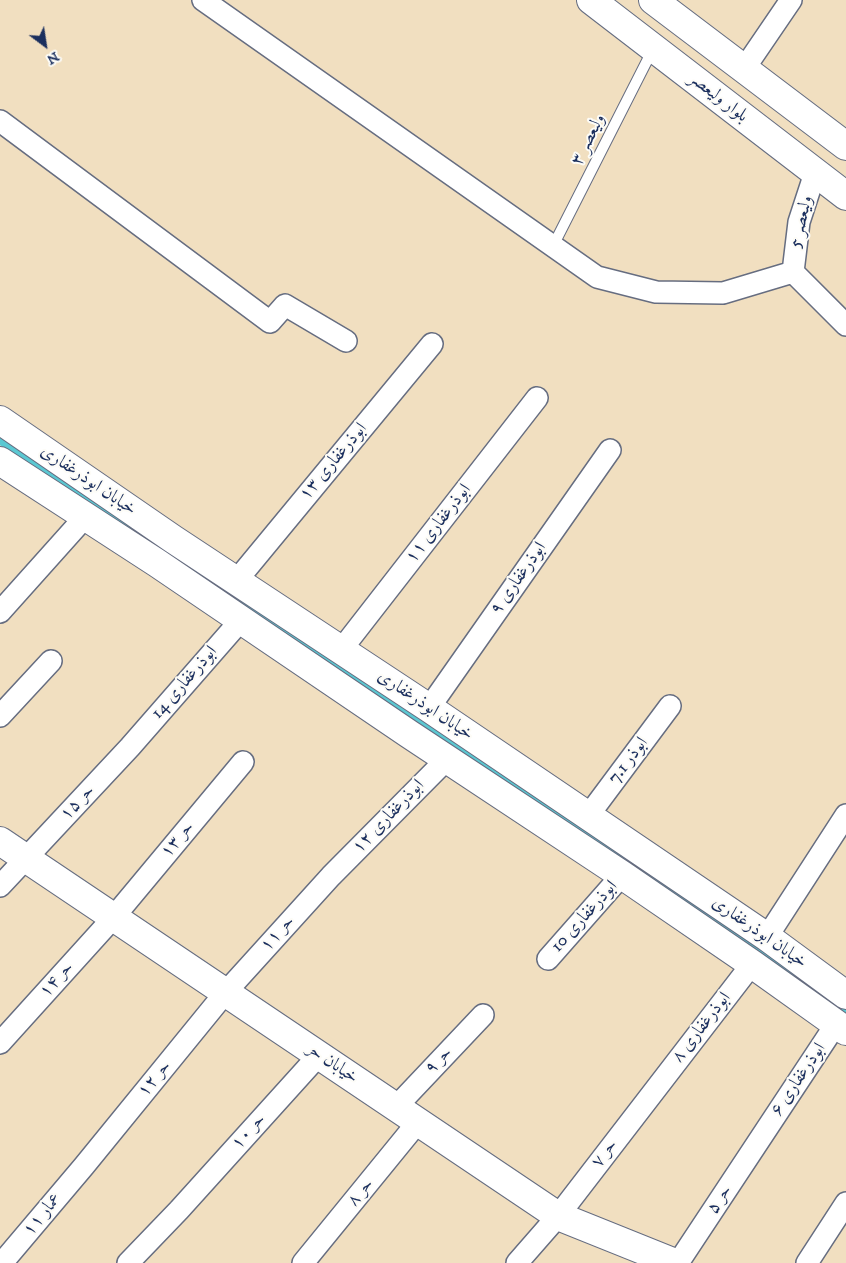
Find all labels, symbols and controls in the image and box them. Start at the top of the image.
north arrow [20,20,70,70]
text: N [43,47,62,69]
street label: بلوار ولیعصر [684,68,752,128]
street label: ولیعصر ۳ [567,111,611,169]
street label: ولیعصر 5 [785,194,819,250]
street label: ابوذرغفاری ۱۳ [295,419,373,505]
street label: خیابان ابوذرغفاری [36,441,140,521]
street label: ابوذرغفاری ۱۱ [401,480,477,568]
street label: ابوذرغفاری ۹ [486,539,552,619]
street label: ابوذرغفاری 14 [147,642,223,724]
street label: خیابان ابوذرغفاری [373,666,477,746]
street label: ابوذر 7.1 [604,733,654,789]
street label: ابوذرغفاری ۱۲ [349,776,429,858]
street label: حر ۱۵ [56,781,100,825]
street label: حر ۱۳ [157,817,199,863]
street label: ابوذرغفاری 10 [547,877,623,957]
street label: خیابان ابوذرغفاری [707,892,811,974]
street label: حر ۱۱ [256,912,300,956]
street label: حر ۱۴ [35,958,79,1002]
street label: ابوذرغفاری ۸ [668,988,736,1068]
street label: خیابان حر [302,1039,362,1089]
street label: ابوذرغفاری ۶ [767,1039,831,1121]
street label: حر ۹ [421,1043,457,1079]
street label: حر ۱۲ [134,1056,176,1102]
street label: حر ۱۰ [227,1110,271,1154]
street label: حر ۷ [587,1135,623,1173]
street label: حر ۸ [343,1174,379,1212]
street label: حر ۵ [703,1181,737,1219]
street label: عمار ۱۱ [19,1189,67,1241]

